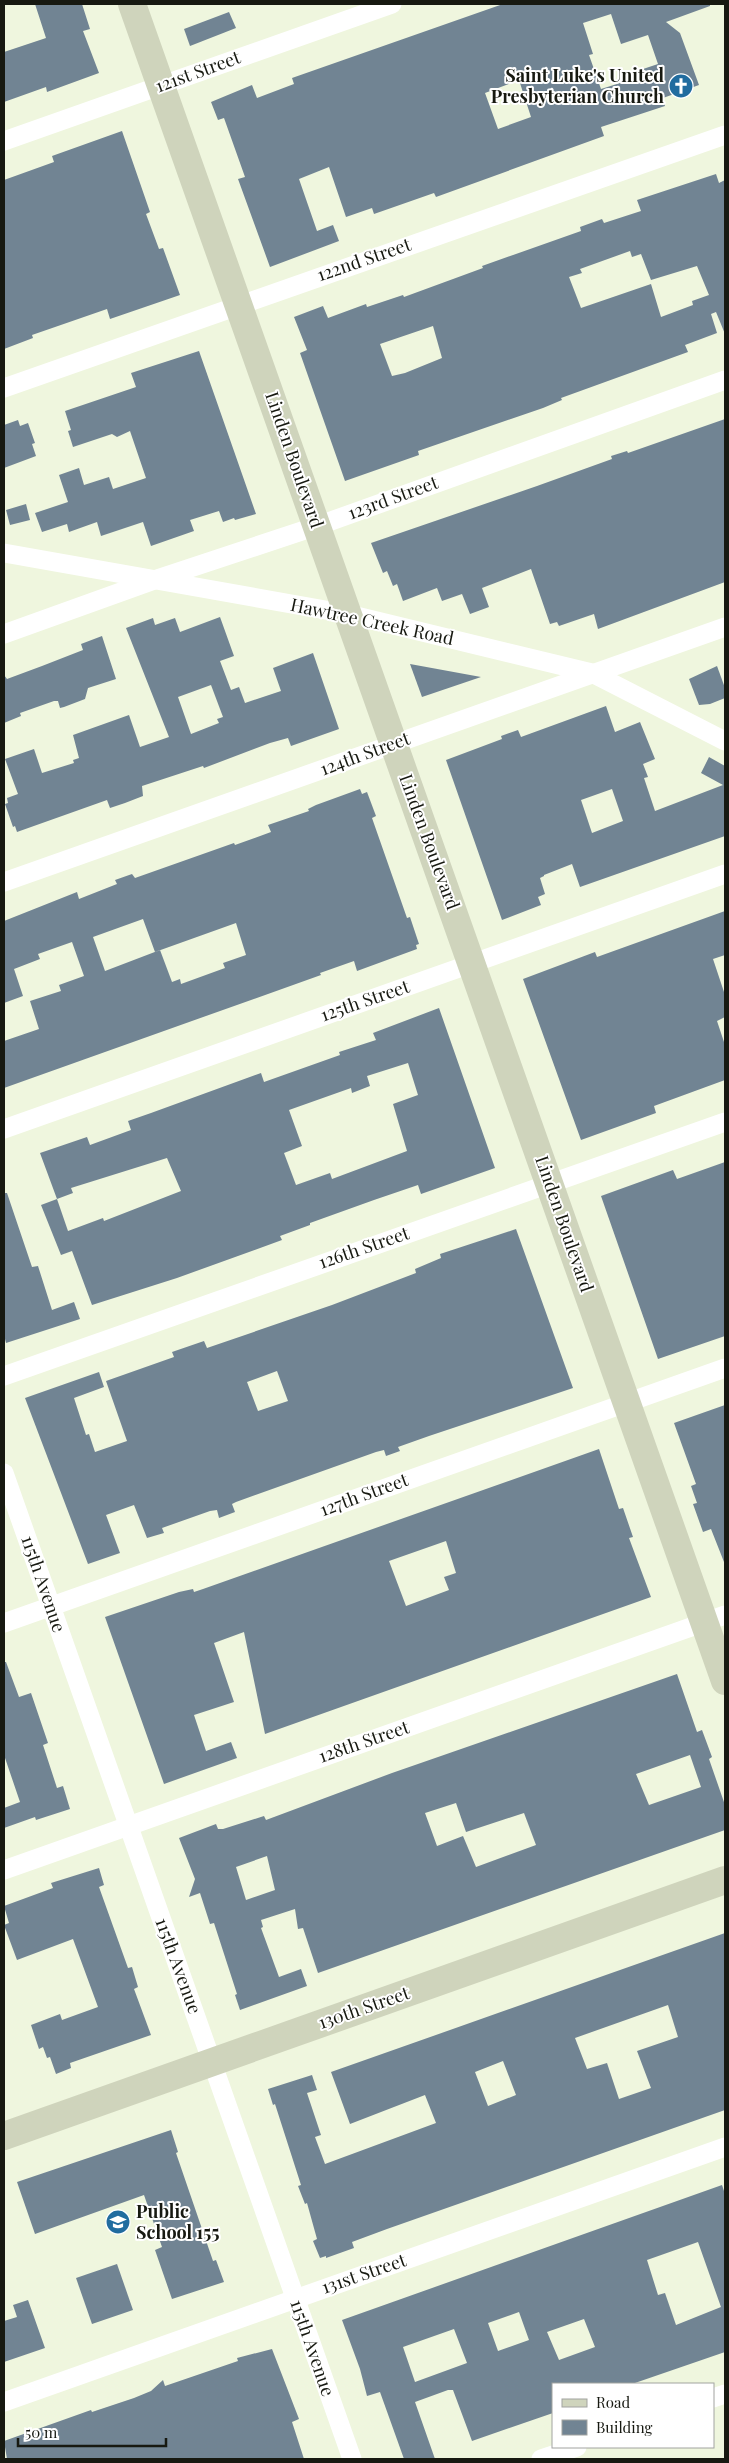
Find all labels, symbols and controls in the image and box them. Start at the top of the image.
street label: 121st Street [152,44,244,98]
place label: Saint Luke's United Presbyterian Church [491,63,664,108]
church icon: Saint Luke's United Presbyterian Church [668,73,694,99]
street label: 122nd Street [313,232,414,286]
street label: Linden Boulevard [260,388,330,532]
street label: 123rd Street [344,469,442,524]
street label: Hawtree Creek Road [288,592,457,650]
street label: 124th Street [316,726,413,780]
street label: Linden Boulevard [394,771,466,913]
street label: 125th Street [317,973,413,1026]
street label: Linden Boulevard [530,1152,600,1296]
street label: 126th Street [315,1220,413,1274]
street label: 127th Street [316,1467,412,1521]
street label: 115th Avenue [16,1532,72,1635]
street label: 128th Street [315,1714,413,1768]
street label: 115th Avenue [150,1914,207,2017]
street label: 130th Street [315,1980,413,2034]
place label: Public School 155 [136,2199,220,2244]
school or university icon: Public School 155 [105,2209,131,2235]
street label: 131st Street [318,2247,410,2299]
street label: 115th Avenue [285,2296,341,2399]
legend [552,2383,714,2448]
text: Road [596,2392,630,2412]
scale bar [18,2416,165,2448]
text: Building [596,2417,653,2437]
text: 50 m [25,2422,58,2442]

